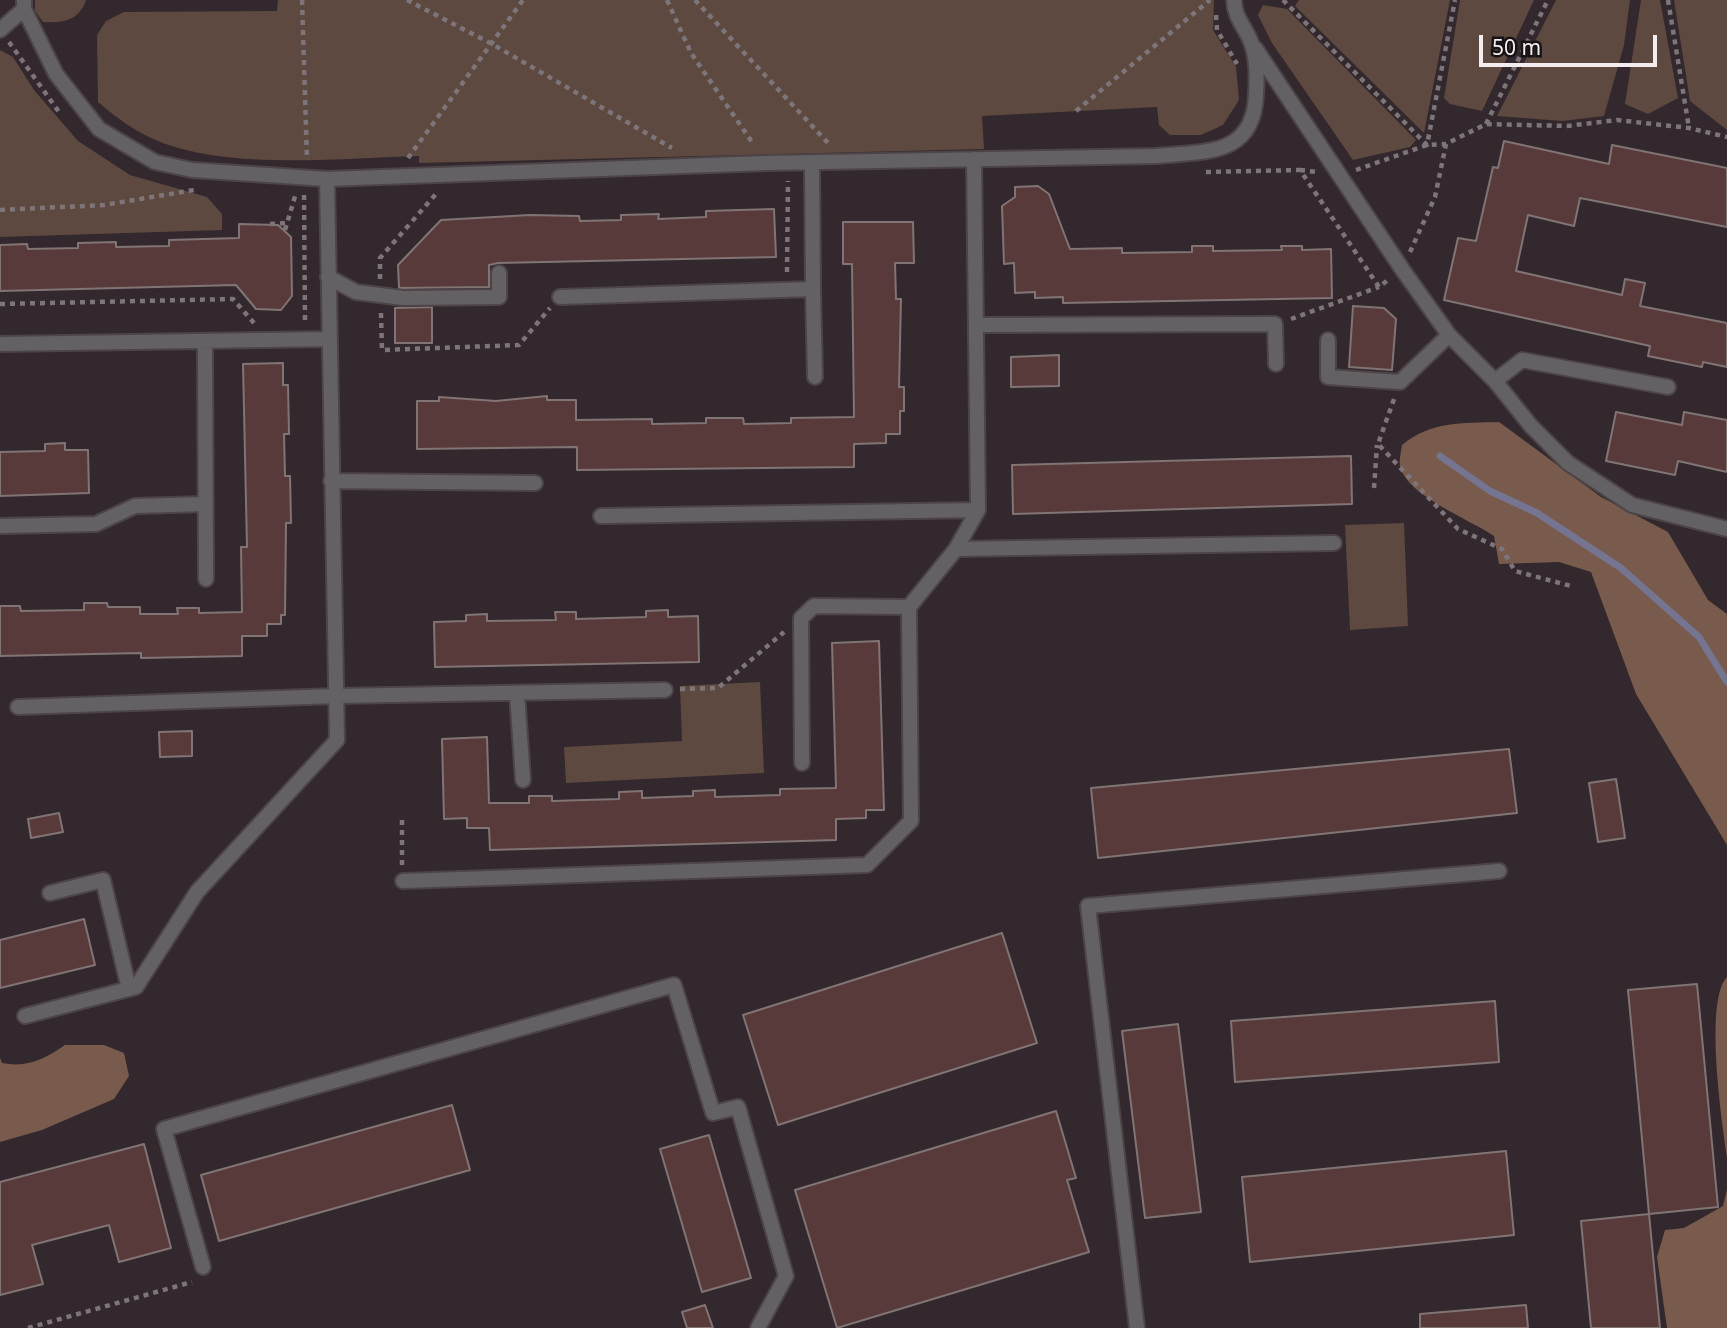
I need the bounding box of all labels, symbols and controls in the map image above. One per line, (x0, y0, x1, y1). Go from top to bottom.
scale bar (1482, 21, 1660, 65)
text: 50 m (1492, 33, 1541, 61)

